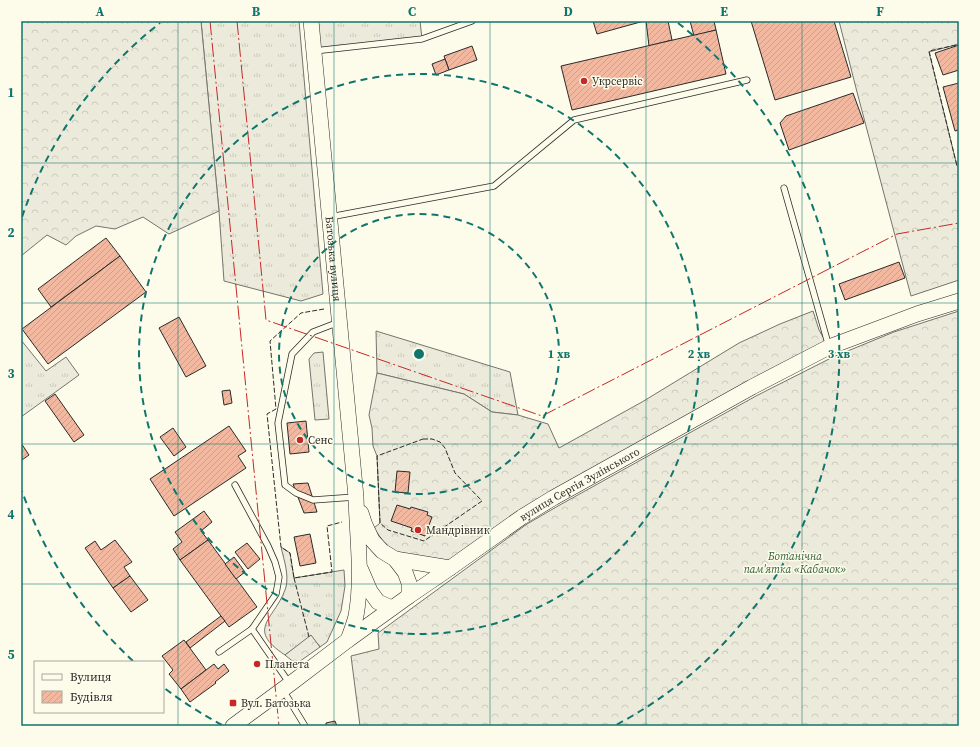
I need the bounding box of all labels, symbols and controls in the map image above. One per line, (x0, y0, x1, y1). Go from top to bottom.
text: A (96, 3, 105, 20)
text: B (252, 3, 261, 20)
text: C (408, 3, 416, 20)
text: D (563, 3, 573, 20)
text: E (720, 3, 728, 20)
text: F (876, 3, 884, 20)
place label: Укрсервіс (592, 74, 643, 89)
marker: Укрсервіс (579, 76, 589, 86)
text: 1 (7, 84, 15, 101)
street label: Батозька вулиця (322, 216, 345, 302)
text: 2 (7, 224, 15, 241)
text: 1 хв (548, 346, 571, 362)
text: 2 хв (688, 346, 711, 362)
text: 3 хв (828, 346, 851, 362)
centre of rings (412, 347, 426, 361)
text: 3 (7, 365, 15, 382)
place label: Сенс (308, 433, 333, 448)
marker: Сенс (295, 435, 305, 445)
street label: вулиця Сергія Зулінського (516, 444, 642, 524)
text: 4 (7, 506, 15, 523)
place label: Мандрівник (426, 523, 490, 538)
marker: Мандрівник (413, 525, 423, 535)
park label: Ботанічна пам'ятка «Кабачок» (744, 549, 846, 577)
text: 5 (7, 646, 15, 663)
place label: Планета (265, 657, 310, 672)
marker: Планета (252, 659, 262, 669)
legend (34, 661, 164, 713)
text: Вулиця (70, 669, 111, 685)
text: Будівля (70, 689, 113, 705)
place label: Вул. Батозька (241, 696, 311, 711)
marker: Вул. Батозька (228, 698, 238, 708)

